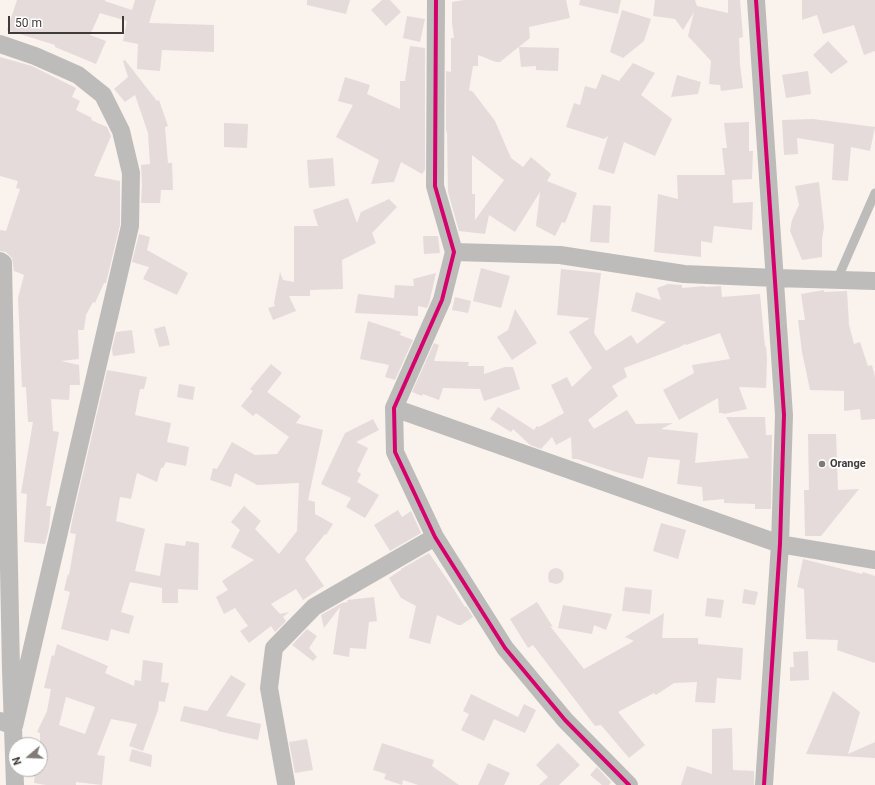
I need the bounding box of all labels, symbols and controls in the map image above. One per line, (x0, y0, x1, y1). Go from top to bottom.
scale bar (10, 8, 126, 34)
text: 50 m (15, 16, 42, 30)
place label: Orange (830, 457, 866, 471)
marker: Orange (817, 459, 827, 469)
north arrow (8, 737, 48, 777)
text: N (10, 755, 25, 767)

